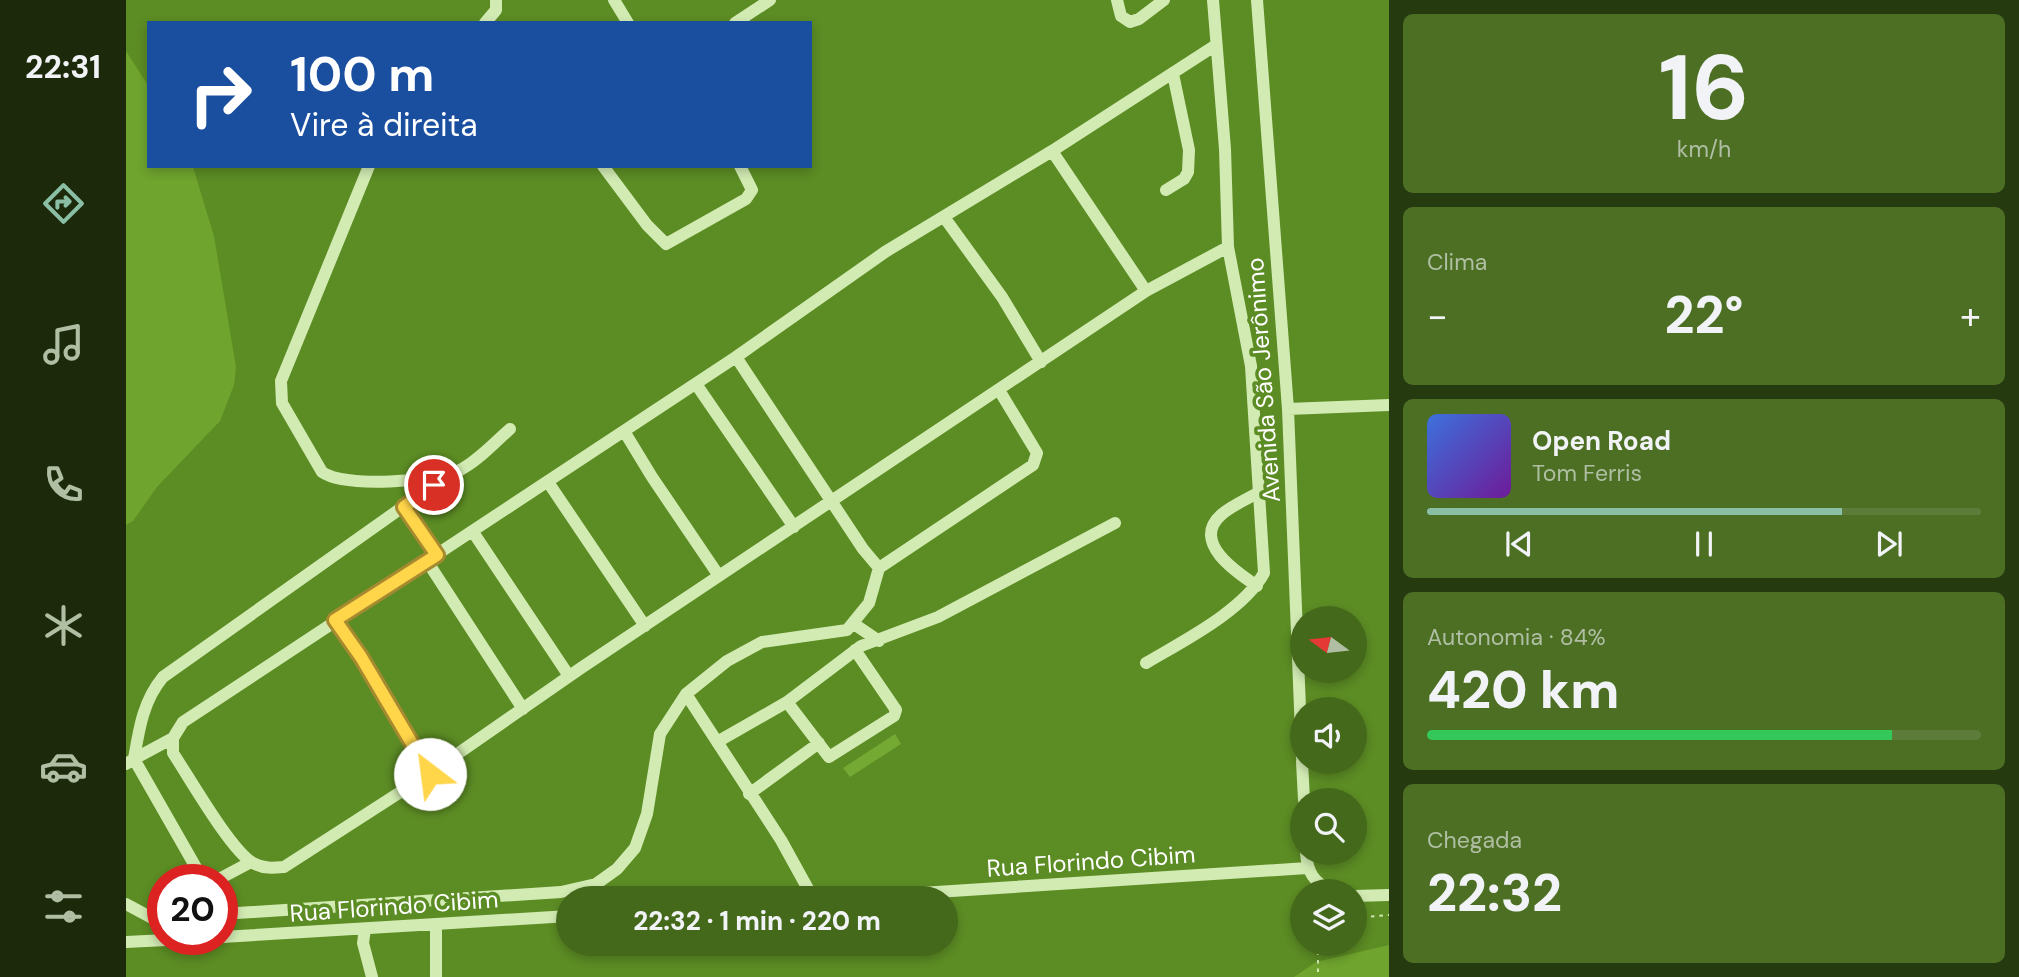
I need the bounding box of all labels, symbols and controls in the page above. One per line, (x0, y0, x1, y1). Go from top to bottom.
text: 16 (1659, 29, 1749, 147)
text: 100 m (290, 42, 434, 106)
text: 22:31 (25, 46, 101, 88)
icon: right (175, 49, 266, 140)
text: Vire à direita (290, 104, 478, 146)
text: km/h (1677, 134, 1731, 164)
icon: directions (39, 179, 88, 228)
text: Clima (1427, 247, 1487, 277)
street label: Avenida São Jerônimo (1239, 256, 1287, 504)
text: 22° (1664, 281, 1744, 349)
text: − (1427, 291, 1448, 341)
text: + (1960, 291, 1981, 341)
icon: music (39, 320, 88, 369)
text: Open Road (1532, 424, 1671, 458)
pin (404, 455, 464, 515)
text: Tom Ferris (1532, 458, 1642, 488)
icon: phone (39, 460, 88, 509)
icon: arrive (415, 466, 453, 504)
icon: previous (1500, 525, 1538, 563)
icon: pause (1685, 525, 1723, 563)
icon: next (1870, 525, 1908, 563)
icon: climate (39, 601, 88, 650)
north arrow (1290, 606, 1367, 682)
map controls (1290, 606, 1367, 956)
text: Autonomia · 84% (1427, 622, 1606, 652)
text: 420 km (1427, 656, 1619, 724)
button: sound (1290, 697, 1367, 774)
position arrow (393, 737, 467, 811)
icon: car (39, 742, 88, 791)
button: search (1290, 788, 1367, 865)
text: Chegada (1427, 825, 1522, 855)
street label: Rua Florindo Cibim (986, 838, 1196, 884)
text: 22:32 (1427, 859, 1562, 927)
speed limit sign: 20 (147, 864, 238, 955)
button: layers (1290, 879, 1367, 956)
icon: filters (39, 882, 88, 931)
street label: Rua Florindo Cibim (289, 883, 499, 929)
text: 22:32 · 1 min · 220 m (633, 904, 881, 938)

